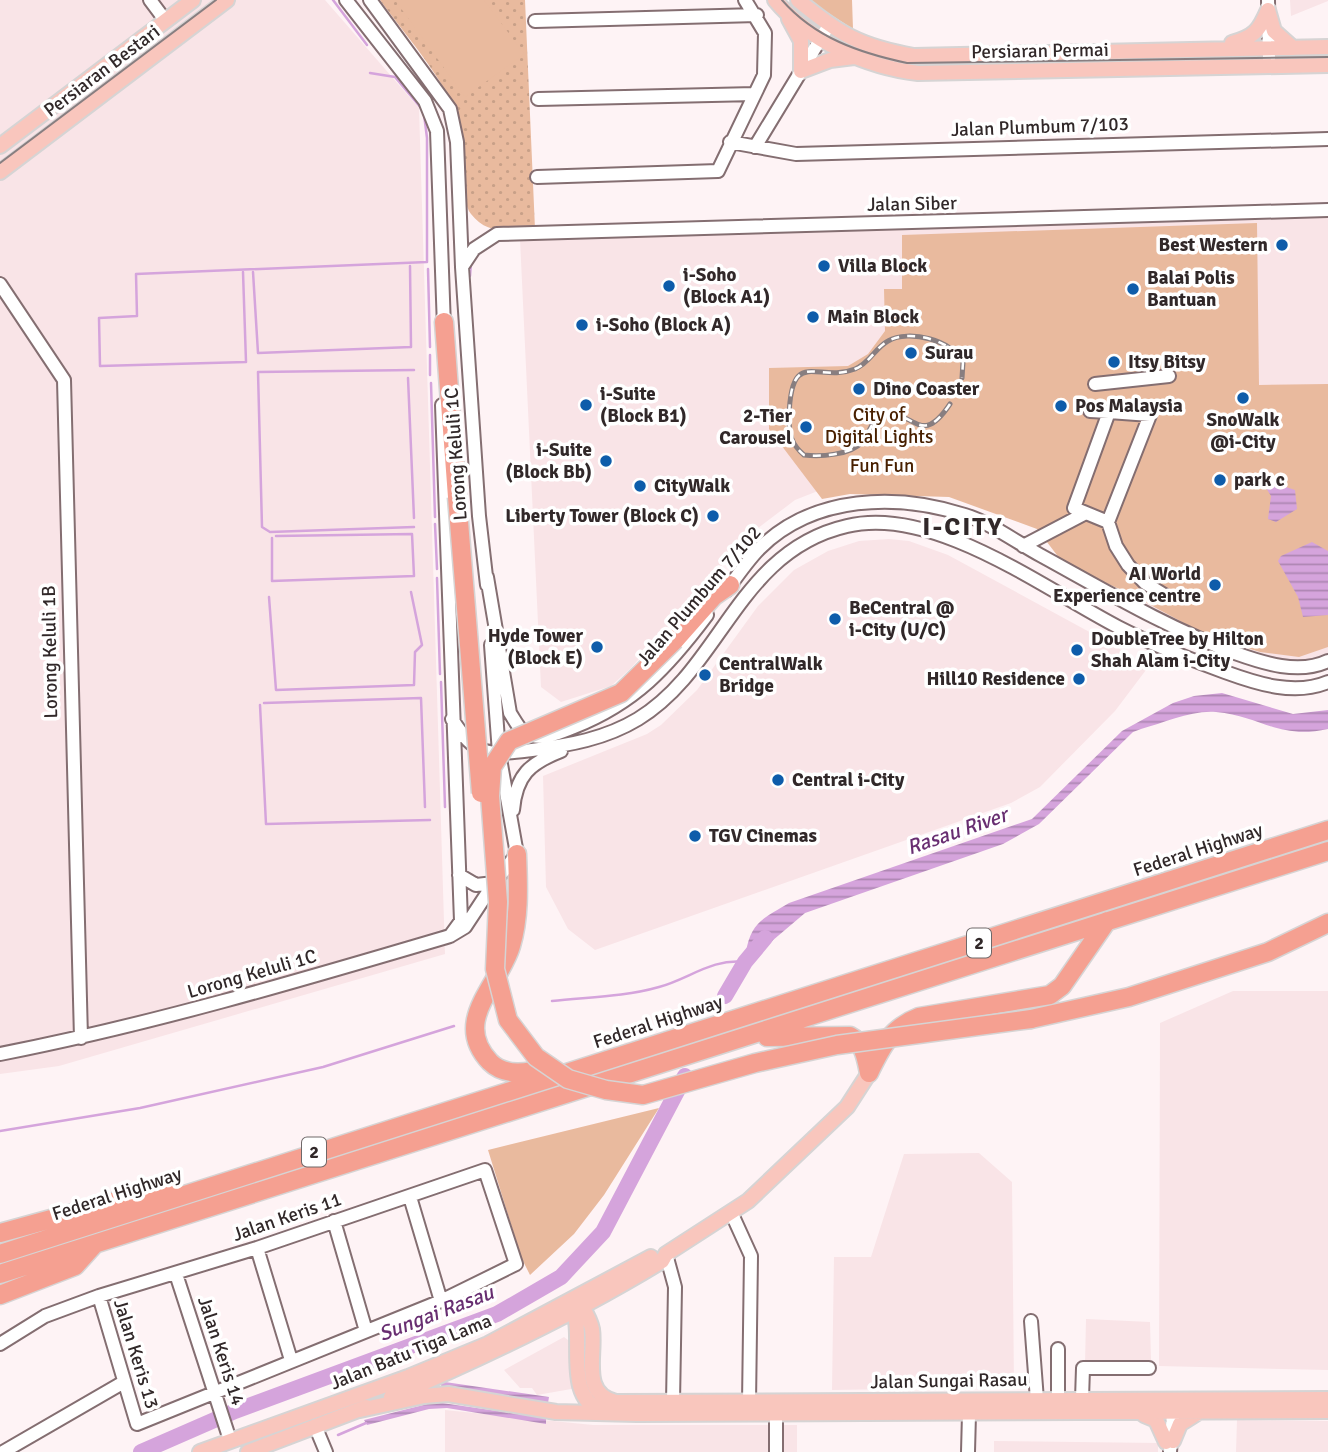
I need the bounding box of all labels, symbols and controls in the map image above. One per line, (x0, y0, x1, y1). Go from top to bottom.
street label: Persiaran Bestari (39, 20, 165, 122)
street label: Persiaran Permai (971, 38, 1109, 64)
street label: Jalan Plumbum 7/103 (951, 112, 1129, 142)
street label: Jalan Siber (867, 191, 957, 217)
place label: Best Western (1159, 233, 1268, 257)
marker: Best Western (1274, 237, 1290, 253)
place label: Villa Block (838, 254, 927, 278)
marker: Villa Block (816, 258, 832, 274)
place label: i-Soho (Block A1) (683, 263, 770, 309)
place label: Balai Polis Bantuan (1147, 266, 1235, 312)
marker: i-Soho (Block A1) (661, 278, 677, 294)
marker: Balai Polis Bantuan (1125, 281, 1141, 297)
place label: Main Block (827, 305, 919, 329)
marker: Main Block (805, 309, 821, 325)
place label: i-Soho (Block A) (596, 313, 731, 337)
marker: i-Soho (Block A) (574, 317, 590, 333)
place label: Surau (925, 341, 974, 365)
marker: Surau (903, 345, 919, 361)
place label: Itsy Bitsy (1128, 350, 1206, 374)
marker: Itsy Bitsy (1106, 354, 1122, 370)
place label: Dino Coaster (873, 377, 980, 401)
marker: Dino Coaster (851, 381, 867, 397)
place label: i-Suite (Block B1) (600, 382, 687, 428)
street label: Lorong Keluli 1C (439, 387, 473, 521)
marker: SnoWalk @i-City (1235, 390, 1251, 406)
place label: Pos Malaysia (1075, 394, 1183, 418)
marker: i-Suite (Block B1) (578, 397, 594, 413)
marker: Pos Malaysia (1053, 398, 1069, 414)
park label: City of Digital Lights (825, 403, 933, 449)
place label: 2-Tier Carousel (719, 404, 792, 450)
place label: SnoWalk @i-City (1206, 408, 1280, 454)
marker: 2-Tier Carousel (798, 419, 814, 435)
place label: i-Suite (Block Bb) (505, 438, 592, 484)
marker: i-Suite (Block Bb) (598, 453, 614, 469)
park label: Fun Fun (850, 454, 914, 478)
place label: park c (1234, 468, 1285, 492)
marker: park c (1212, 472, 1228, 488)
place label: CityWalk (654, 474, 730, 498)
marker: CityWalk (632, 478, 648, 494)
place label: Liberty Tower (Block C) (505, 504, 699, 528)
marker: Liberty Tower (Block C) (705, 508, 721, 524)
district label: I-CITY (922, 511, 1004, 543)
street label: Jalan Plumbum 7/102 (632, 521, 766, 671)
place label: AI World Experience centre (1053, 562, 1201, 608)
marker: AI World Experience centre (1207, 577, 1223, 593)
street label: Lorong Keluli 1B (37, 585, 63, 719)
place label: BeCentral @ i-City (U/C) (849, 596, 955, 642)
marker: BeCentral @ i-City (U/C) (827, 611, 843, 627)
place label: Hyde Tower (Block E) (488, 624, 583, 670)
place label: DoubleTree by Hilton Shah Alam i-City (1091, 627, 1264, 673)
marker: Hyde Tower (Block E) (589, 639, 605, 655)
marker: DoubleTree by Hilton Shah Alam i-City (1069, 642, 1085, 658)
place label: CentralWalk Bridge (719, 652, 823, 698)
marker: CentralWalk Bridge (697, 667, 713, 683)
place label: Hill10 Residence (927, 667, 1065, 691)
marker: Hill10 Residence (1071, 671, 1087, 687)
place label: Central i-City (792, 768, 905, 792)
marker: Central i-City (770, 772, 786, 788)
water label: Rasau River (903, 801, 1014, 860)
street label: Federal Highway (1130, 818, 1266, 882)
place label: TGV Cinemas (709, 824, 817, 848)
marker: TGV Cinemas (687, 828, 703, 844)
road number: 2 (967, 928, 991, 958)
street label: Lorong Keluli 1C (185, 944, 319, 1004)
street label: Federal Highway (590, 990, 726, 1054)
road number: 2 (302, 1138, 326, 1167)
street label: Federal Highway (49, 1162, 185, 1226)
street label: Jalan Keris 11 (229, 1187, 345, 1247)
water label: Sungai Rasau (375, 1279, 499, 1347)
street label: Jalan Keris 14 (192, 1293, 250, 1409)
street label: Jalan Keris 13 (108, 1296, 164, 1412)
street label: Jalan Batu Tiga Lama (327, 1309, 495, 1395)
street label: Jalan Sungai Rasau (870, 1368, 1028, 1394)

